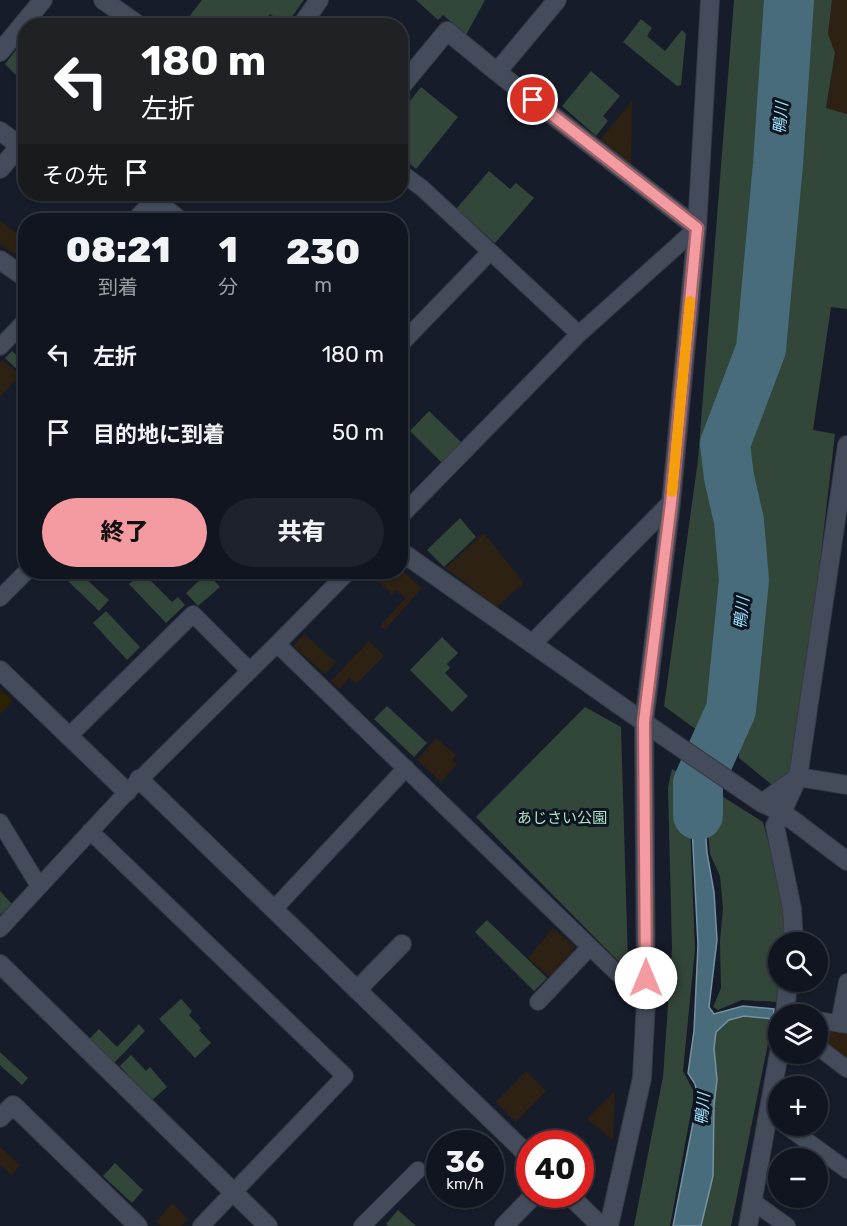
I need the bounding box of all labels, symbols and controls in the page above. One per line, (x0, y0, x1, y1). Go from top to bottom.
text: 180 m (141, 36, 266, 86)
icon: left (42, 42, 120, 120)
pin (507, 74, 558, 125)
icon: arrive (516, 83, 549, 116)
text: 左折 (141, 93, 195, 125)
water label: 鴨川 (770, 99, 792, 135)
icon: arrive (120, 156, 153, 189)
text: その先 (42, 162, 108, 189)
text: 08:21 (66, 228, 170, 271)
text: 1 (219, 228, 238, 271)
text: 230 (286, 230, 360, 273)
text: m (314, 273, 332, 297)
text: 到着 (98, 275, 138, 299)
text: 分 (218, 275, 238, 299)
icon: left (42, 338, 75, 371)
text: 180 m (322, 341, 384, 368)
text: 左折 (93, 343, 137, 370)
icon: arrive (42, 416, 75, 449)
text: 50 m (332, 419, 384, 446)
text: 目的地に到着 (93, 421, 225, 448)
button: 終了 (42, 498, 207, 567)
button: 共有 (219, 498, 384, 567)
water label: 鴨川 (730, 594, 753, 630)
park label: あじさい公園 (517, 809, 607, 827)
map controls (768, 932, 828, 1208)
button: search (768, 932, 828, 992)
position arrow (614, 946, 678, 1010)
button: layers (768, 1004, 828, 1064)
button: + (768, 1076, 828, 1136)
water label: 鴨川 (692, 1090, 714, 1126)
speed limit sign: 40 (516, 1130, 594, 1208)
text: 36 (445, 1144, 485, 1180)
button: − (768, 1148, 828, 1208)
text: km/h (446, 1175, 484, 1193)

